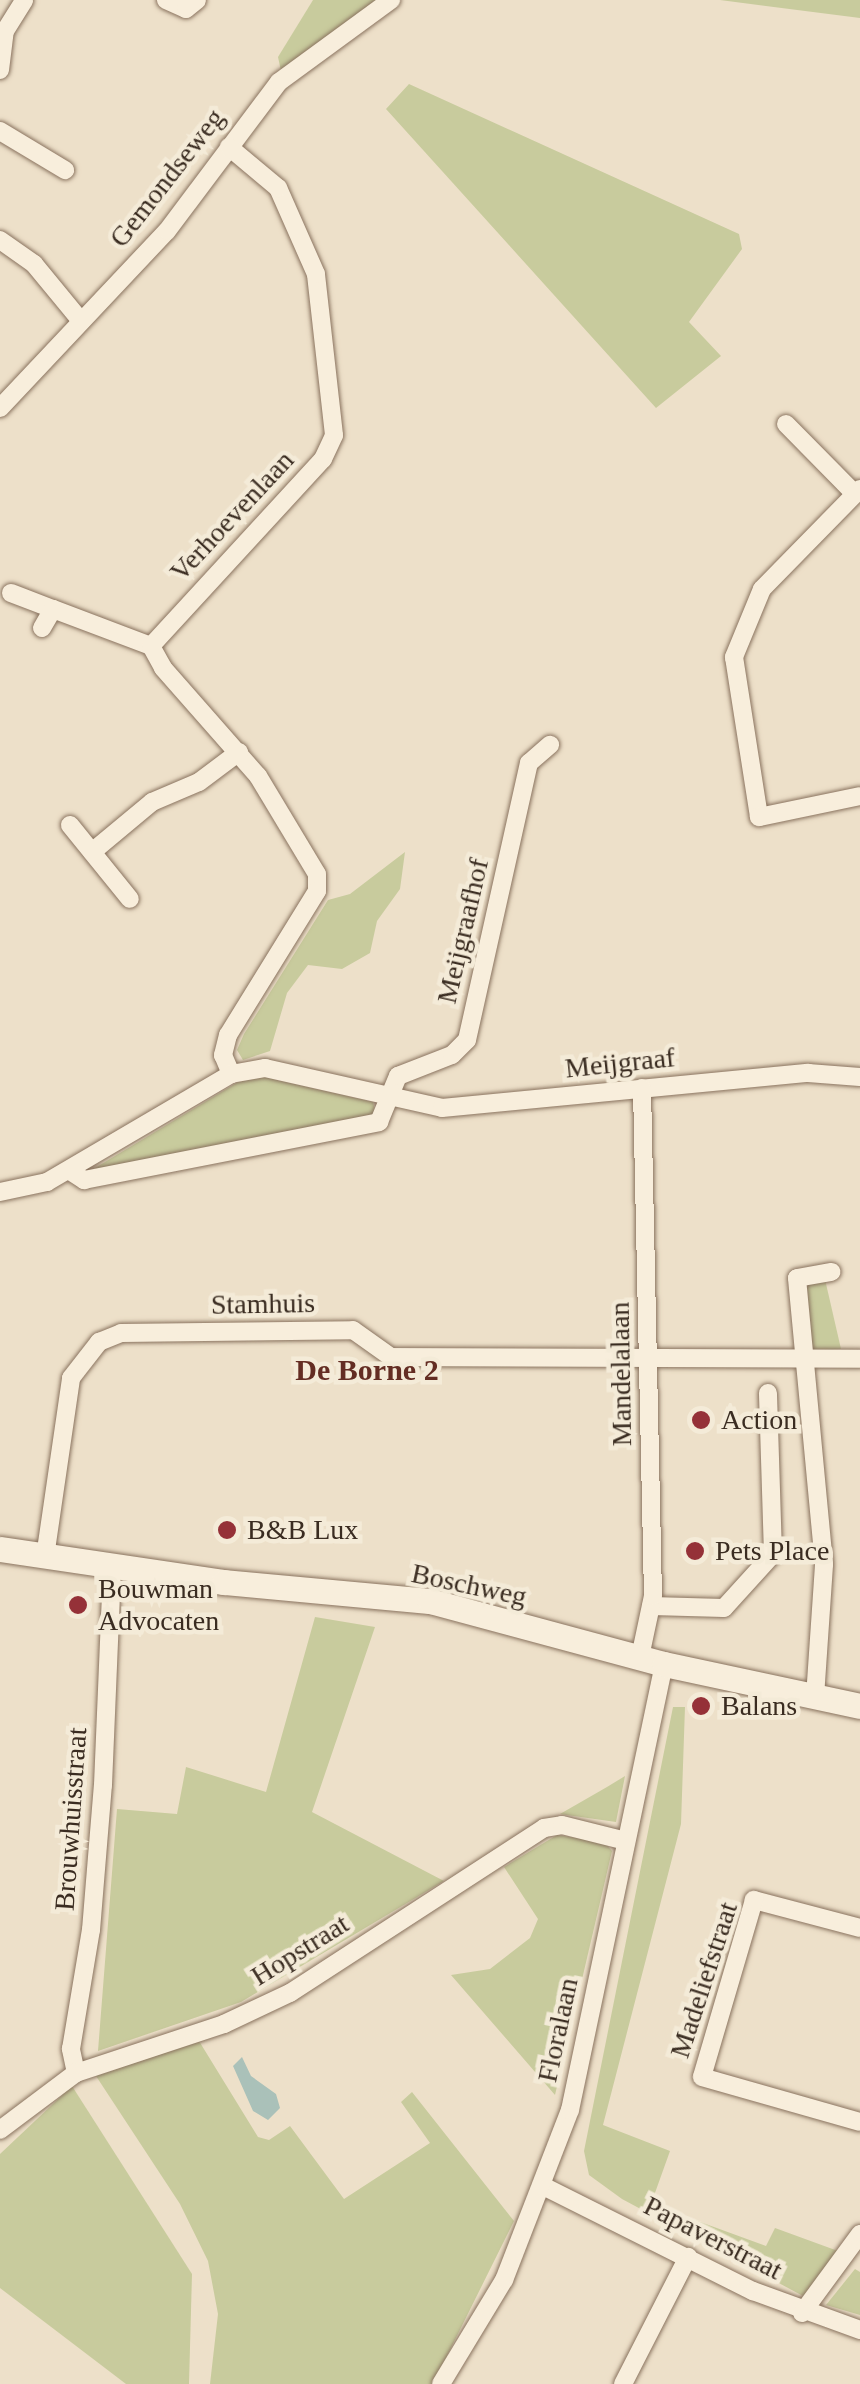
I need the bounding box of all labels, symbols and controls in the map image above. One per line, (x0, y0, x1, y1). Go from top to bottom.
street label: Gemondseweg (103, 102, 231, 254)
street label: Verhoevenlaan (163, 444, 301, 588)
street label: Meijgraafhof (430, 855, 496, 1007)
street label: Meijgraaf (563, 1041, 677, 1085)
street label: Stamhuis (211, 1286, 315, 1322)
street label: Mandelalaan (603, 1301, 639, 1447)
district label: De Borne 2 (295, 1352, 439, 1388)
place label: Action (721, 1403, 797, 1437)
marker: Action (690, 1409, 712, 1431)
place label: B&B Lux (247, 1513, 358, 1547)
marker: B&B Lux (216, 1519, 238, 1541)
place label: Pets Place (715, 1534, 829, 1568)
marker: Pets Place (684, 1540, 706, 1562)
street label: Boschweg (408, 1556, 530, 1614)
place label: Bouwman Advocaten (98, 1572, 219, 1638)
marker: Bouwman Advocaten (67, 1594, 89, 1616)
place label: Balans (721, 1689, 797, 1723)
marker: Balans (690, 1695, 712, 1717)
street label: Brouwhuisstraat (48, 1726, 94, 1912)
street label: Madeliefstraat (663, 1898, 745, 2062)
street label: Hopstraat (245, 1907, 355, 1993)
street label: Floralaan (531, 1975, 585, 2085)
street label: Papaverstraat (638, 2189, 788, 2287)

